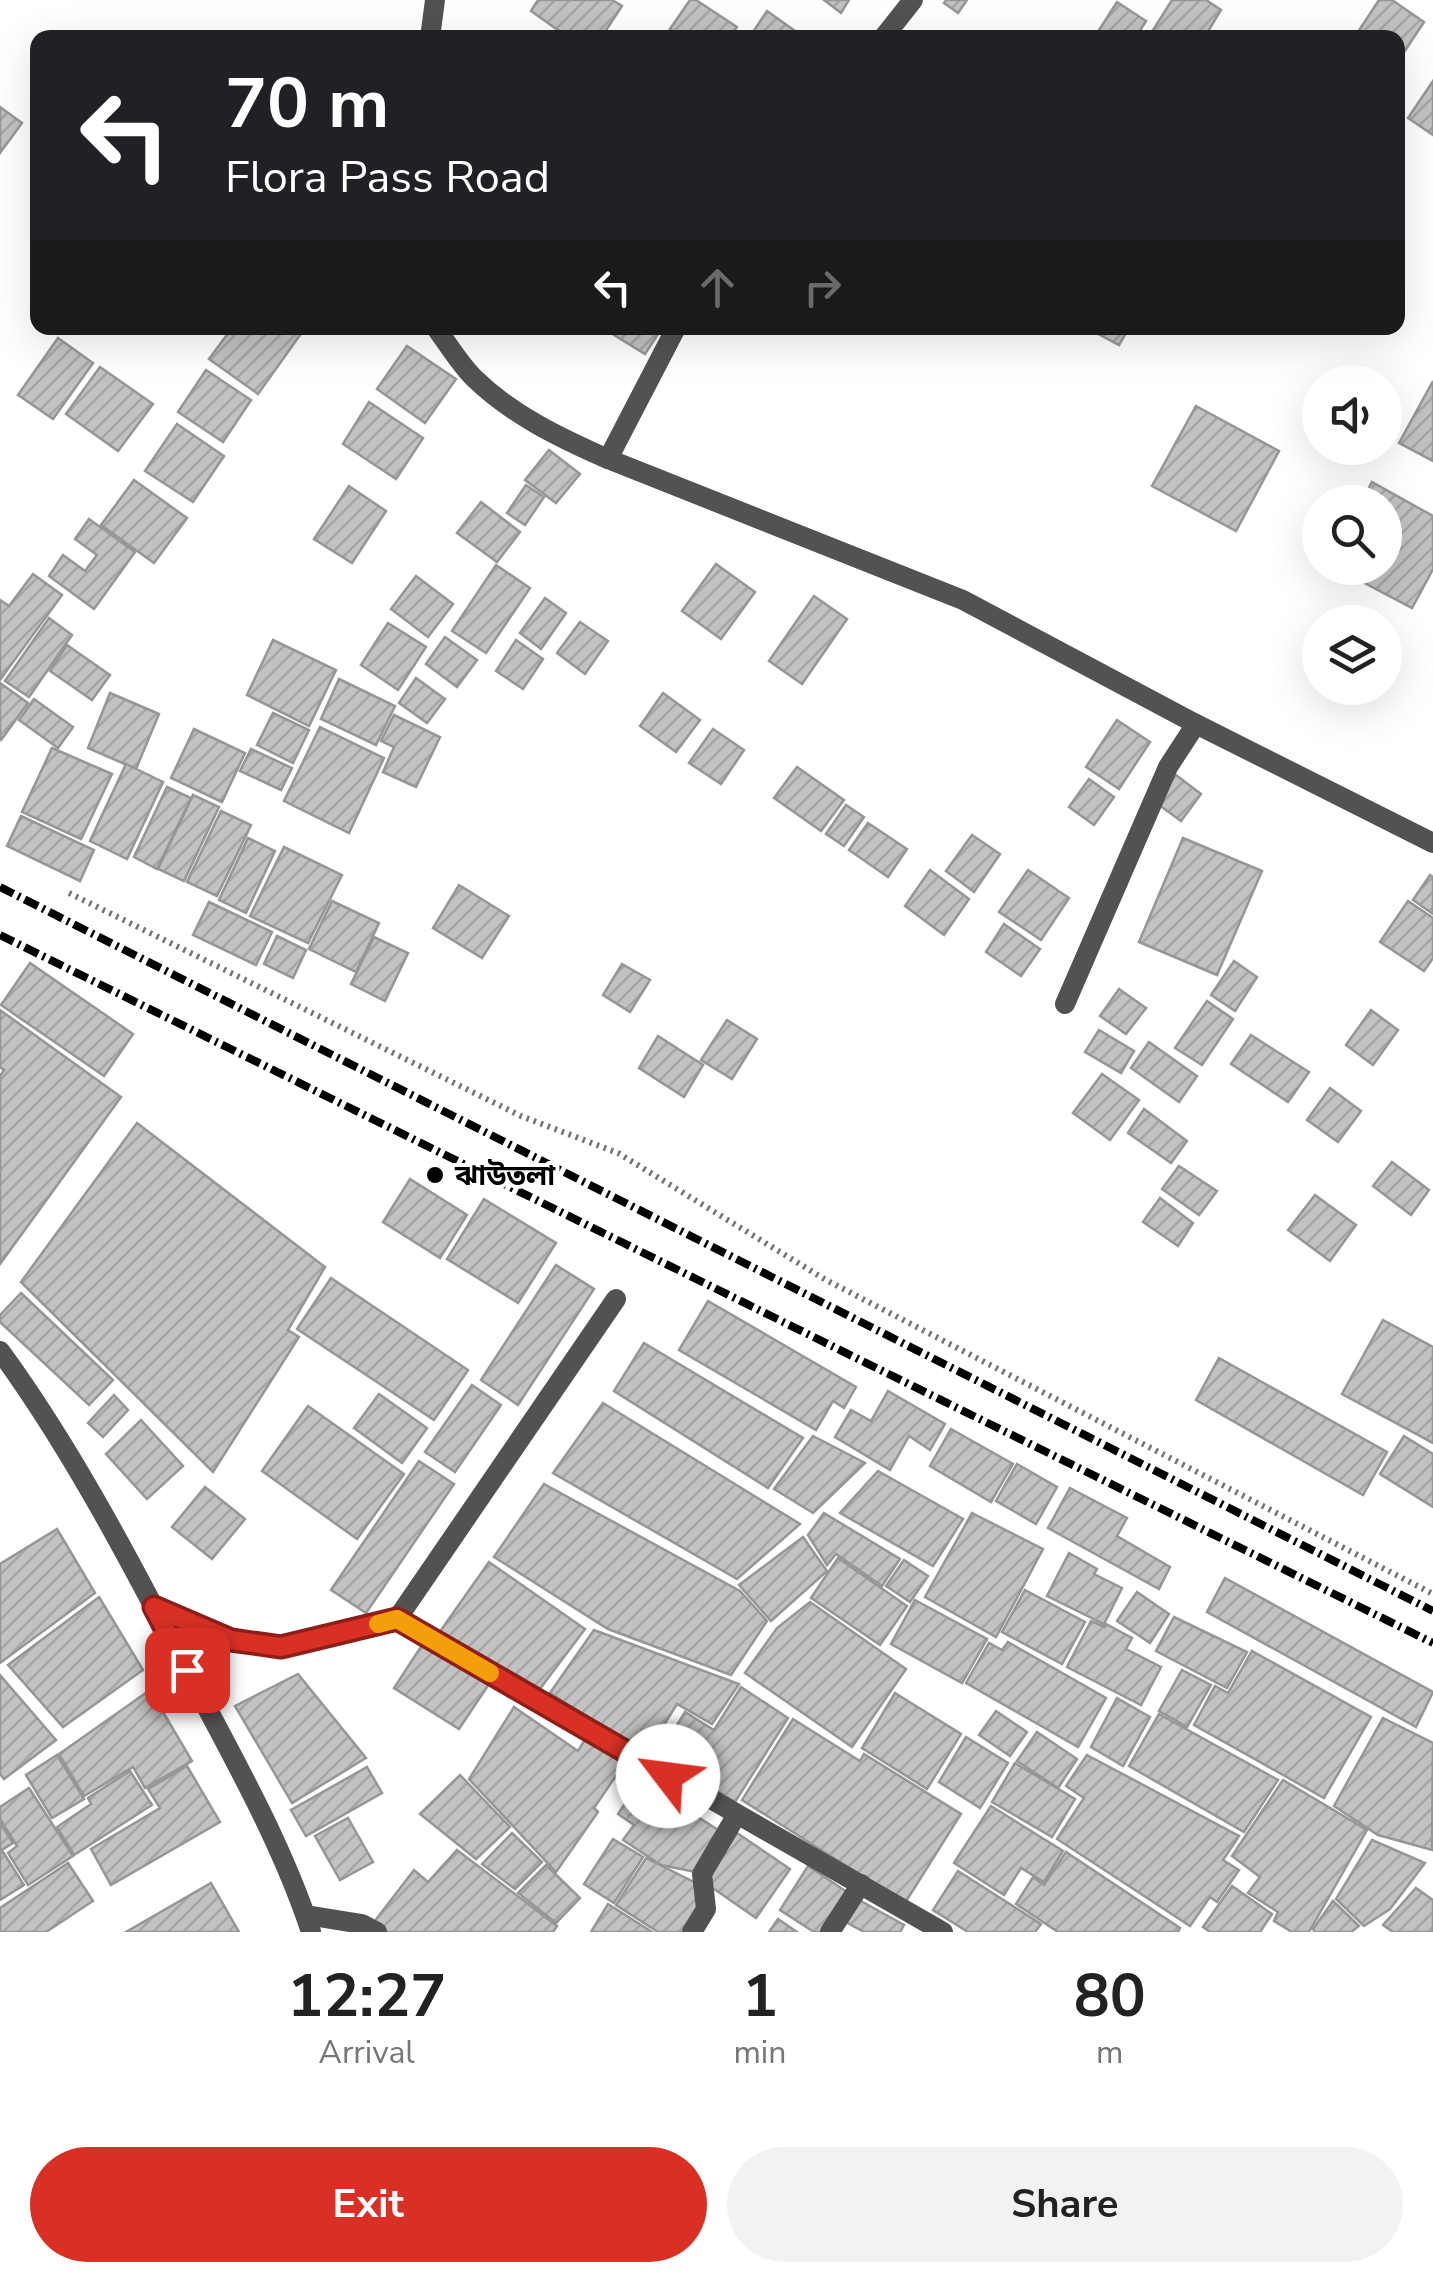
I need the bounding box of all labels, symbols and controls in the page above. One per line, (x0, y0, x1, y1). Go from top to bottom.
text: 70 m (225, 56, 389, 152)
icon: left (60, 70, 190, 200)
text: Flora Pass Road (225, 147, 550, 208)
icon: left (585, 260, 640, 315)
icon: ahead (690, 260, 745, 315)
icon: right (795, 260, 850, 315)
map controls (1302, 365, 1402, 705)
button: sound (1302, 365, 1402, 465)
button: search (1302, 485, 1402, 585)
button: layers (1302, 605, 1402, 705)
place label: ঝাউতলা (454, 1157, 556, 1195)
marker: ঝাউতলা (424, 1164, 446, 1186)
pin (145, 1628, 230, 1713)
icon: arrive (160, 1643, 215, 1698)
position arrow (616, 1724, 720, 1828)
text: 12:27 (287, 1955, 446, 2037)
text: 1 (742, 1955, 778, 2037)
text: 80 (1074, 1955, 1146, 2037)
text: Arrival (319, 2031, 415, 2074)
text: min (733, 2031, 786, 2074)
text: m (1096, 2031, 1123, 2074)
button: Exit (30, 2147, 707, 2262)
button: Share (727, 2147, 1403, 2262)

